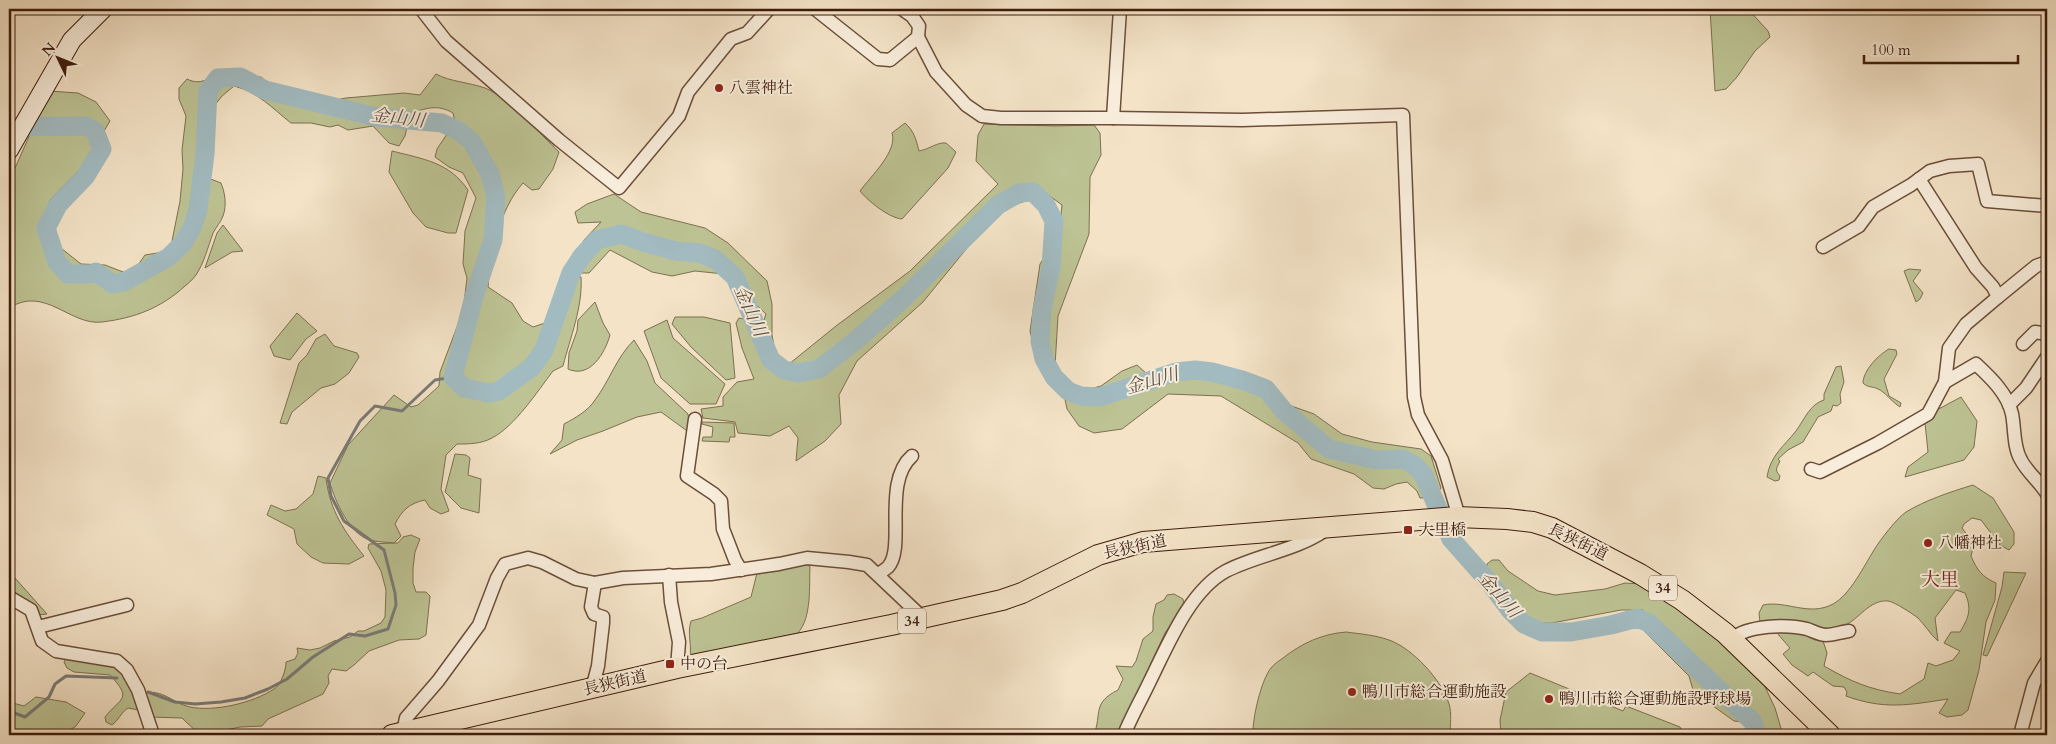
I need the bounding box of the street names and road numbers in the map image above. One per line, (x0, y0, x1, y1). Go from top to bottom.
street label: 長狭街道 (1544, 518, 1612, 566)
street label: 長狭街道 (1101, 530, 1169, 564)
road number: 34 (1649, 576, 1677, 600)
road number: 34 (898, 608, 926, 634)
street label: 長狭街道 (581, 665, 649, 701)

